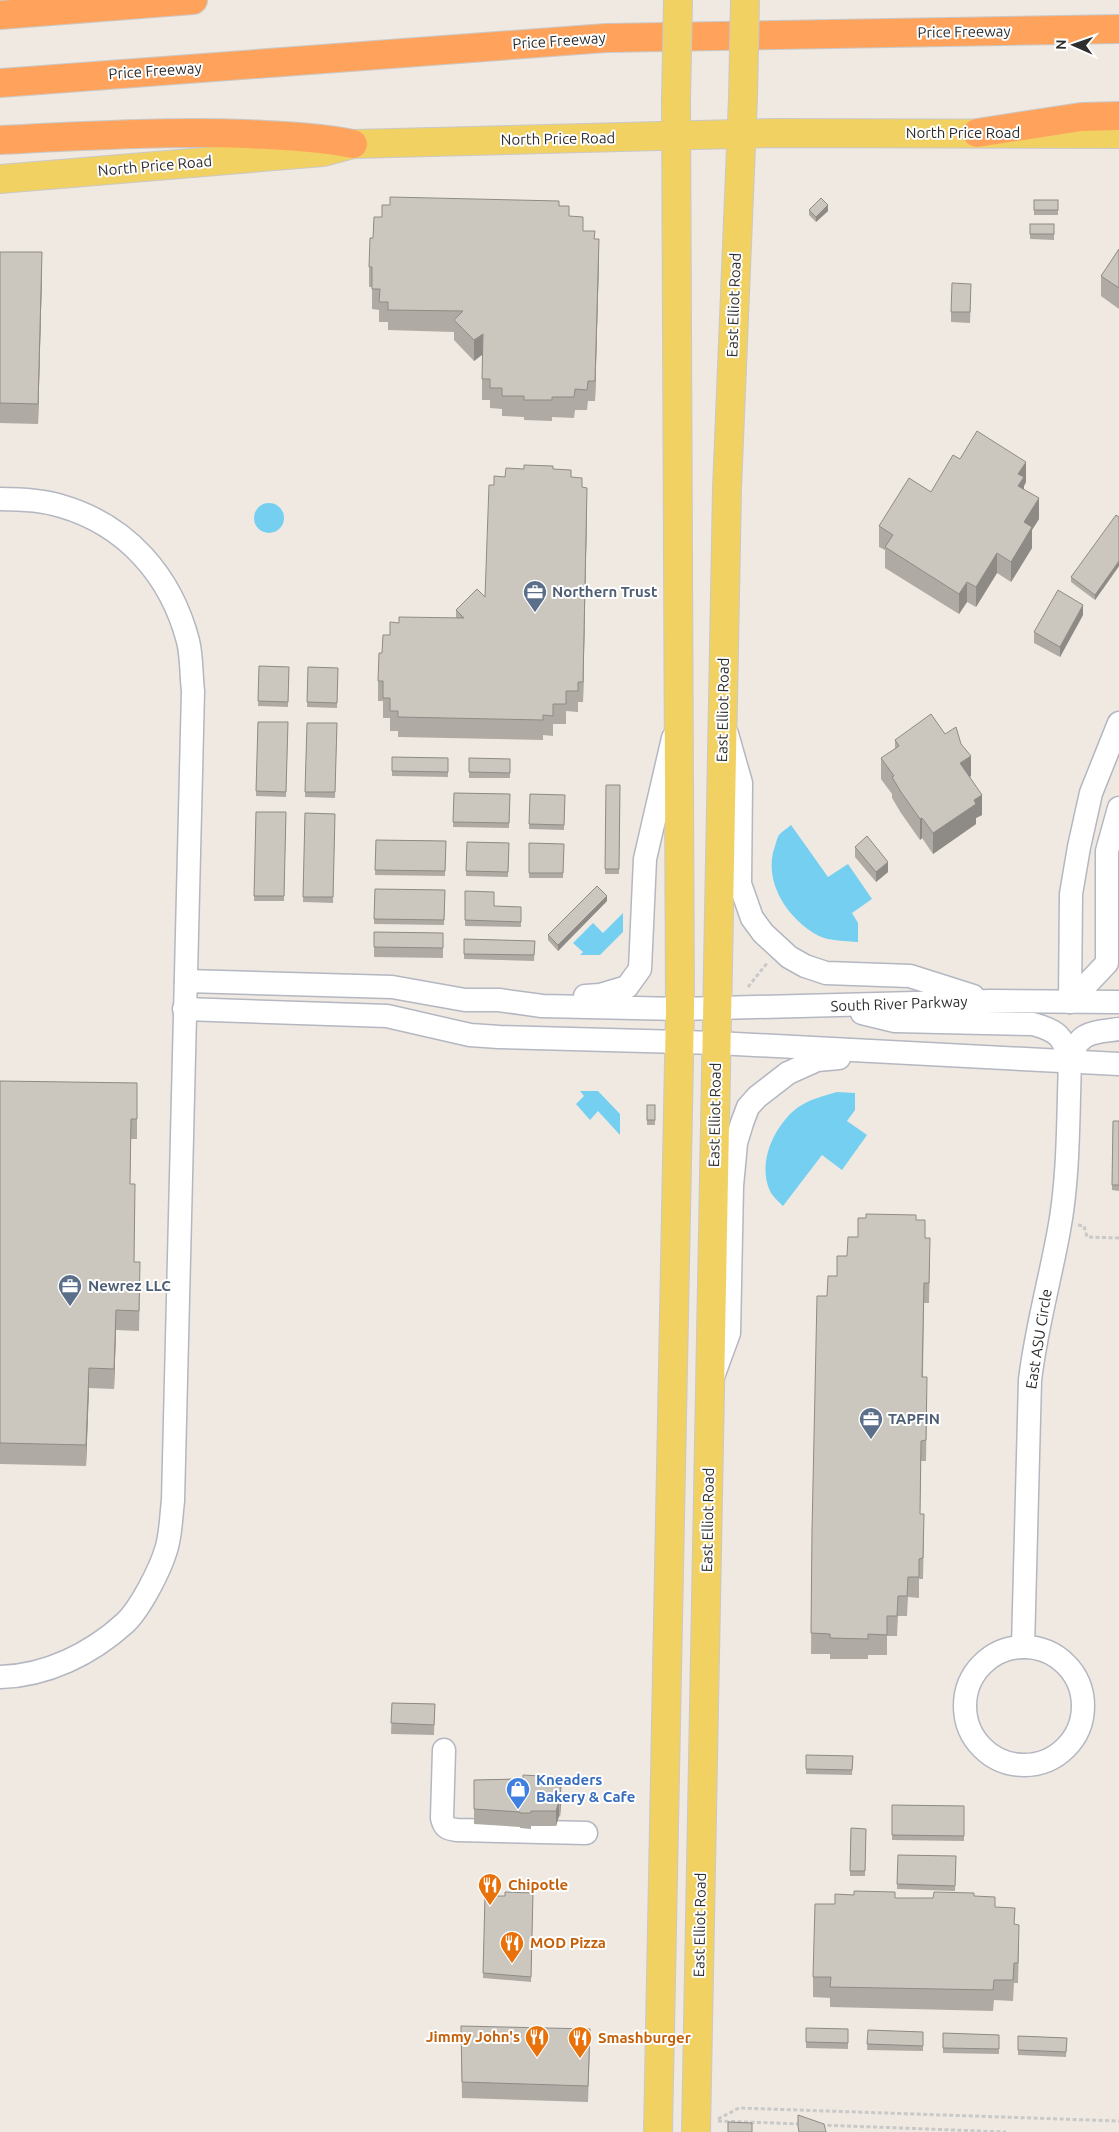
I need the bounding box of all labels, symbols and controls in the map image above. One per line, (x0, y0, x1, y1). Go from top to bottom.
north arrow (1049, 20, 1099, 70)
street label: Price Freeway (917, 22, 1011, 41)
street label: Price Freeway (512, 29, 606, 52)
text: N (1053, 39, 1069, 50)
street label: Price Freeway (108, 59, 202, 82)
street label: North Price Road (906, 124, 1020, 141)
street label: North Price Road (501, 129, 615, 148)
street label: North Price Road (97, 152, 213, 179)
street label: East Elliot Road (723, 252, 744, 358)
office icon: Northern Trust (522, 579, 548, 613)
place label: Northern Trust (552, 583, 658, 600)
street label: East Elliot Road (713, 658, 732, 762)
street label: South River Parkway (830, 993, 968, 1014)
street label: East Elliot Road (705, 1063, 724, 1167)
office icon: Newrez LLC (57, 1273, 83, 1307)
place label: Newrez LLC (88, 1277, 171, 1294)
street label: East ASU Circle (1022, 1288, 1055, 1390)
office icon: TAPFIN (858, 1406, 884, 1440)
place label: TAPFIN (888, 1410, 940, 1427)
street label: East Elliot Road (698, 1468, 717, 1572)
place label: Kneaders Bakery & Cafe (536, 1771, 635, 1805)
shop icon: Kneaders Bakery & Cafe (505, 1776, 531, 1810)
restaurant icon: Chipotle (477, 1872, 503, 1906)
street label: East Elliot Road (690, 1873, 709, 1977)
place label: Chipotle (508, 1876, 568, 1893)
restaurant icon: MOD Pizza (499, 1930, 525, 1964)
place label: MOD Pizza (530, 1934, 606, 1951)
restaurant icon: Jimmy John's (524, 2024, 550, 2058)
restaurant icon: Smashburger (567, 2025, 593, 2059)
place label: Jimmy John's (426, 2028, 520, 2045)
place label: Smashburger (598, 2029, 692, 2046)

